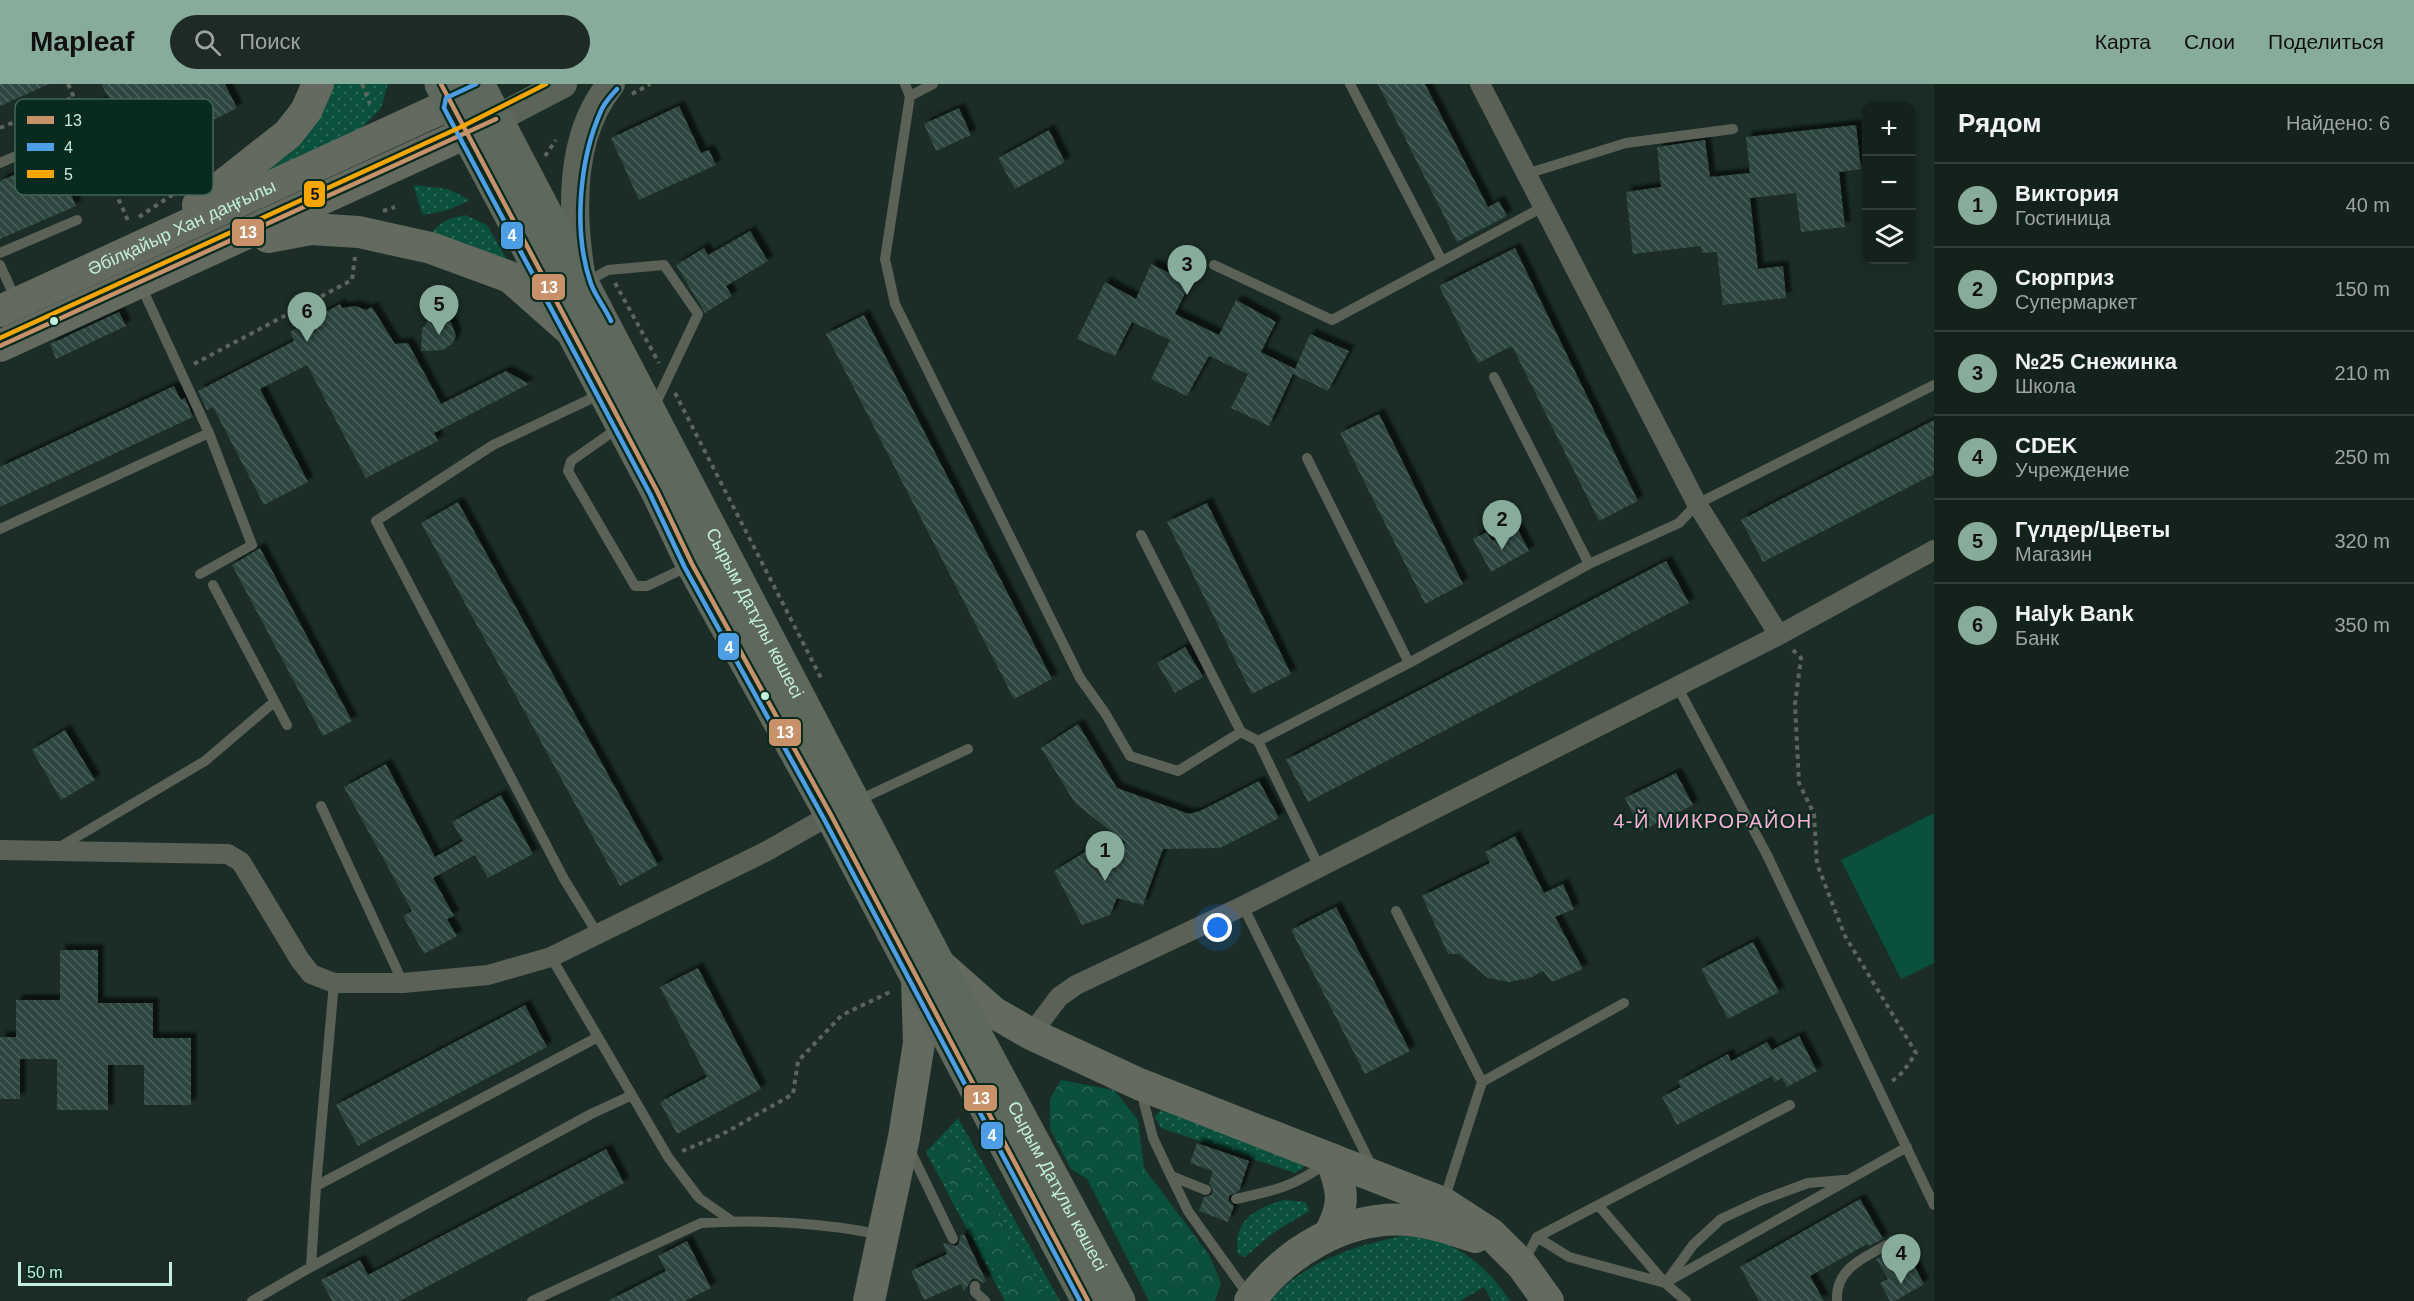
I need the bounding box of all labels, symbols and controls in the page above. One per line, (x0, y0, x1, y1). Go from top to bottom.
search box (170, 15, 590, 69)
text: Mapleaf (30, 26, 134, 57)
icon: search (191, 26, 224, 59)
text: Поиск (239, 29, 300, 54)
text: Карта (2095, 30, 2151, 53)
text: Слои (2184, 30, 2235, 53)
text: Поделиться (2268, 30, 2384, 53)
legend (15, 99, 213, 195)
map controls (1862, 102, 1916, 264)
button: + (1862, 102, 1916, 156)
text: Рядом (1958, 108, 2041, 138)
text: 13 (64, 112, 82, 129)
text: Найдено: 6 (2286, 112, 2390, 134)
text: 4 (64, 139, 73, 156)
button: − (1862, 156, 1916, 210)
text: 5 (64, 166, 73, 183)
street label: Әбілқайыр Хан даңғылы (85, 176, 279, 279)
line badge: 5 (303, 180, 326, 208)
text: Виктория (2015, 181, 2119, 206)
text: 5 (311, 186, 320, 203)
text: 1 (1972, 194, 1983, 216)
text: 40 m (2346, 194, 2390, 216)
text: Гостиница (2015, 207, 2111, 229)
button: layers (1862, 210, 1916, 264)
line badge: 13 (231, 218, 265, 247)
line badge: 4 (500, 221, 524, 250)
text: 13 (239, 224, 257, 241)
text: 4 (508, 227, 517, 244)
pin: 3 (1168, 246, 1206, 295)
text: Сюрприз (2015, 265, 2114, 290)
line badge: 13 (531, 273, 566, 301)
text: 2 (1972, 278, 1983, 300)
text: 150 m (2334, 278, 2390, 300)
text: 13 (540, 279, 558, 296)
pin: 5 (420, 286, 458, 335)
text: Супермаркет (2015, 291, 2137, 313)
pin: 6 (288, 292, 326, 342)
unlabelled marker (48, 315, 60, 327)
text: №25 Снежинка (2015, 349, 2177, 374)
text: 3 (1972, 362, 1983, 384)
text: 210 m (2334, 362, 2390, 384)
text: Школа (2015, 375, 2076, 397)
text: CDEK (2015, 433, 2077, 458)
text: 4 (1972, 446, 1983, 468)
text: 250 m (2334, 446, 2390, 468)
text: Учреждение (2015, 459, 2130, 481)
pin: 2 (1482, 500, 1522, 550)
text: Гүлдер/Цветы (2015, 517, 2170, 542)
street label: Сырым Датұлы көшесі (702, 525, 807, 701)
text: 5 (1972, 530, 1983, 552)
text: 320 m (2334, 530, 2390, 552)
text: Магазин (2015, 543, 2092, 565)
text: Halyk Bank (2015, 601, 2134, 626)
text: 6 (1972, 614, 1983, 636)
text: 350 m (2334, 614, 2390, 636)
text: Банк (2015, 627, 2059, 649)
line badge: 4 (717, 632, 740, 661)
text: 4 (725, 639, 734, 656)
unlabelled marker (759, 690, 771, 702)
line badge: 13 (768, 718, 802, 747)
text: 13 (776, 724, 794, 741)
district label: 4-Й МИКРОРАЙОН (1613, 809, 1813, 832)
pin: 1 (1086, 832, 1124, 881)
your location (1203, 913, 1232, 942)
line badge: 13 (963, 1084, 998, 1112)
text: 13 (972, 1090, 990, 1107)
street label: Сырым Датұлы көшесі (1004, 1098, 1111, 1274)
line badge: 4 (980, 1121, 1004, 1150)
text: 4 (988, 1127, 997, 1144)
pin: 4 (1882, 1234, 1920, 1284)
scale bar (18, 1259, 172, 1286)
text: 50 m (27, 1264, 63, 1281)

